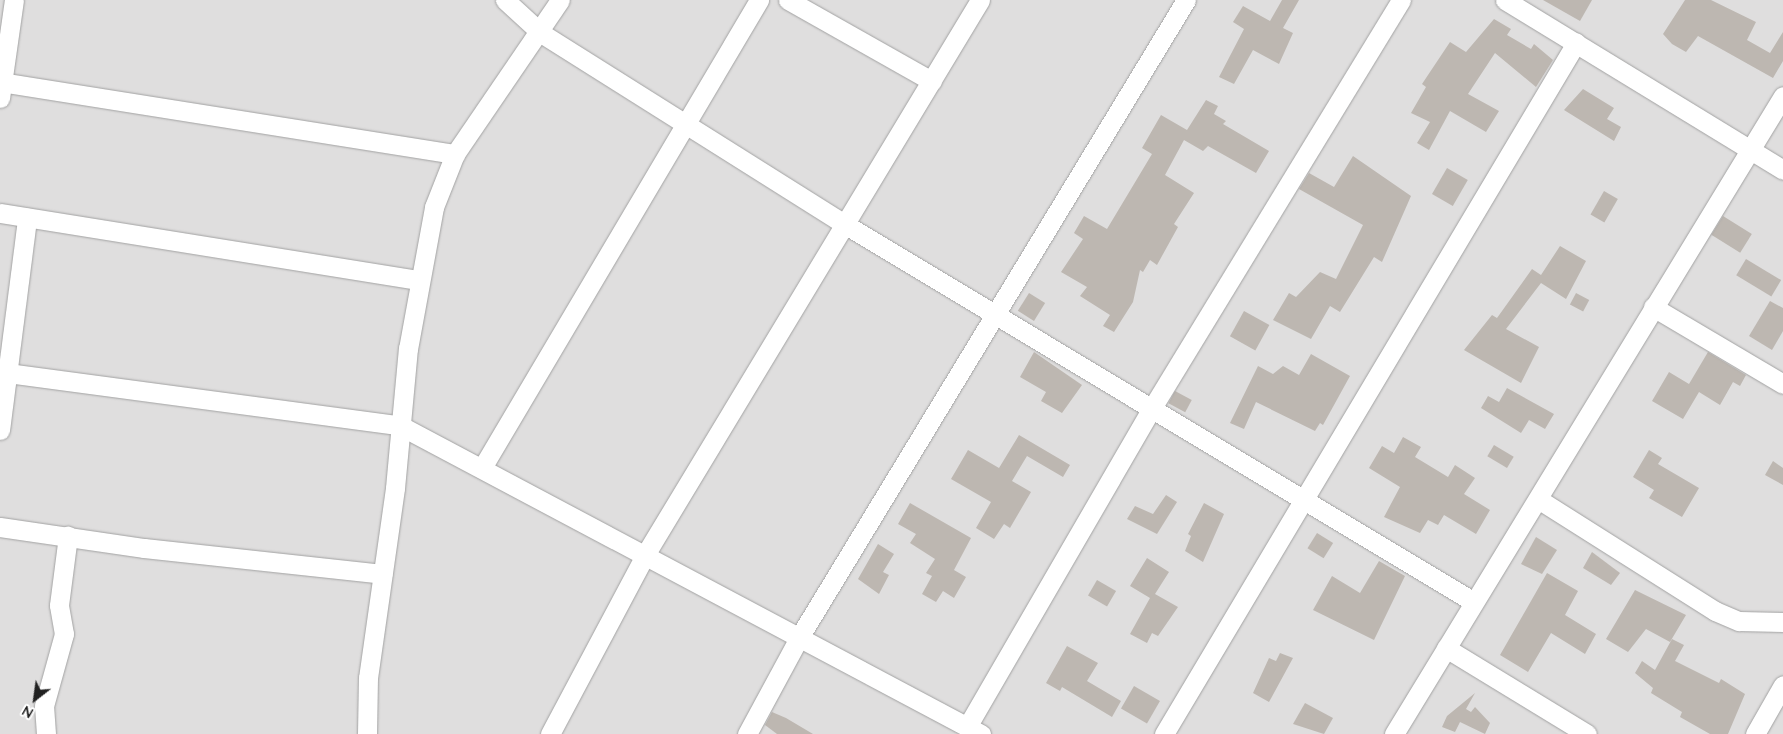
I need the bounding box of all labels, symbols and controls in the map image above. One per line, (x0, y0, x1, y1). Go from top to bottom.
north arrow (10, 674, 60, 724)
text: N (19, 702, 36, 722)

